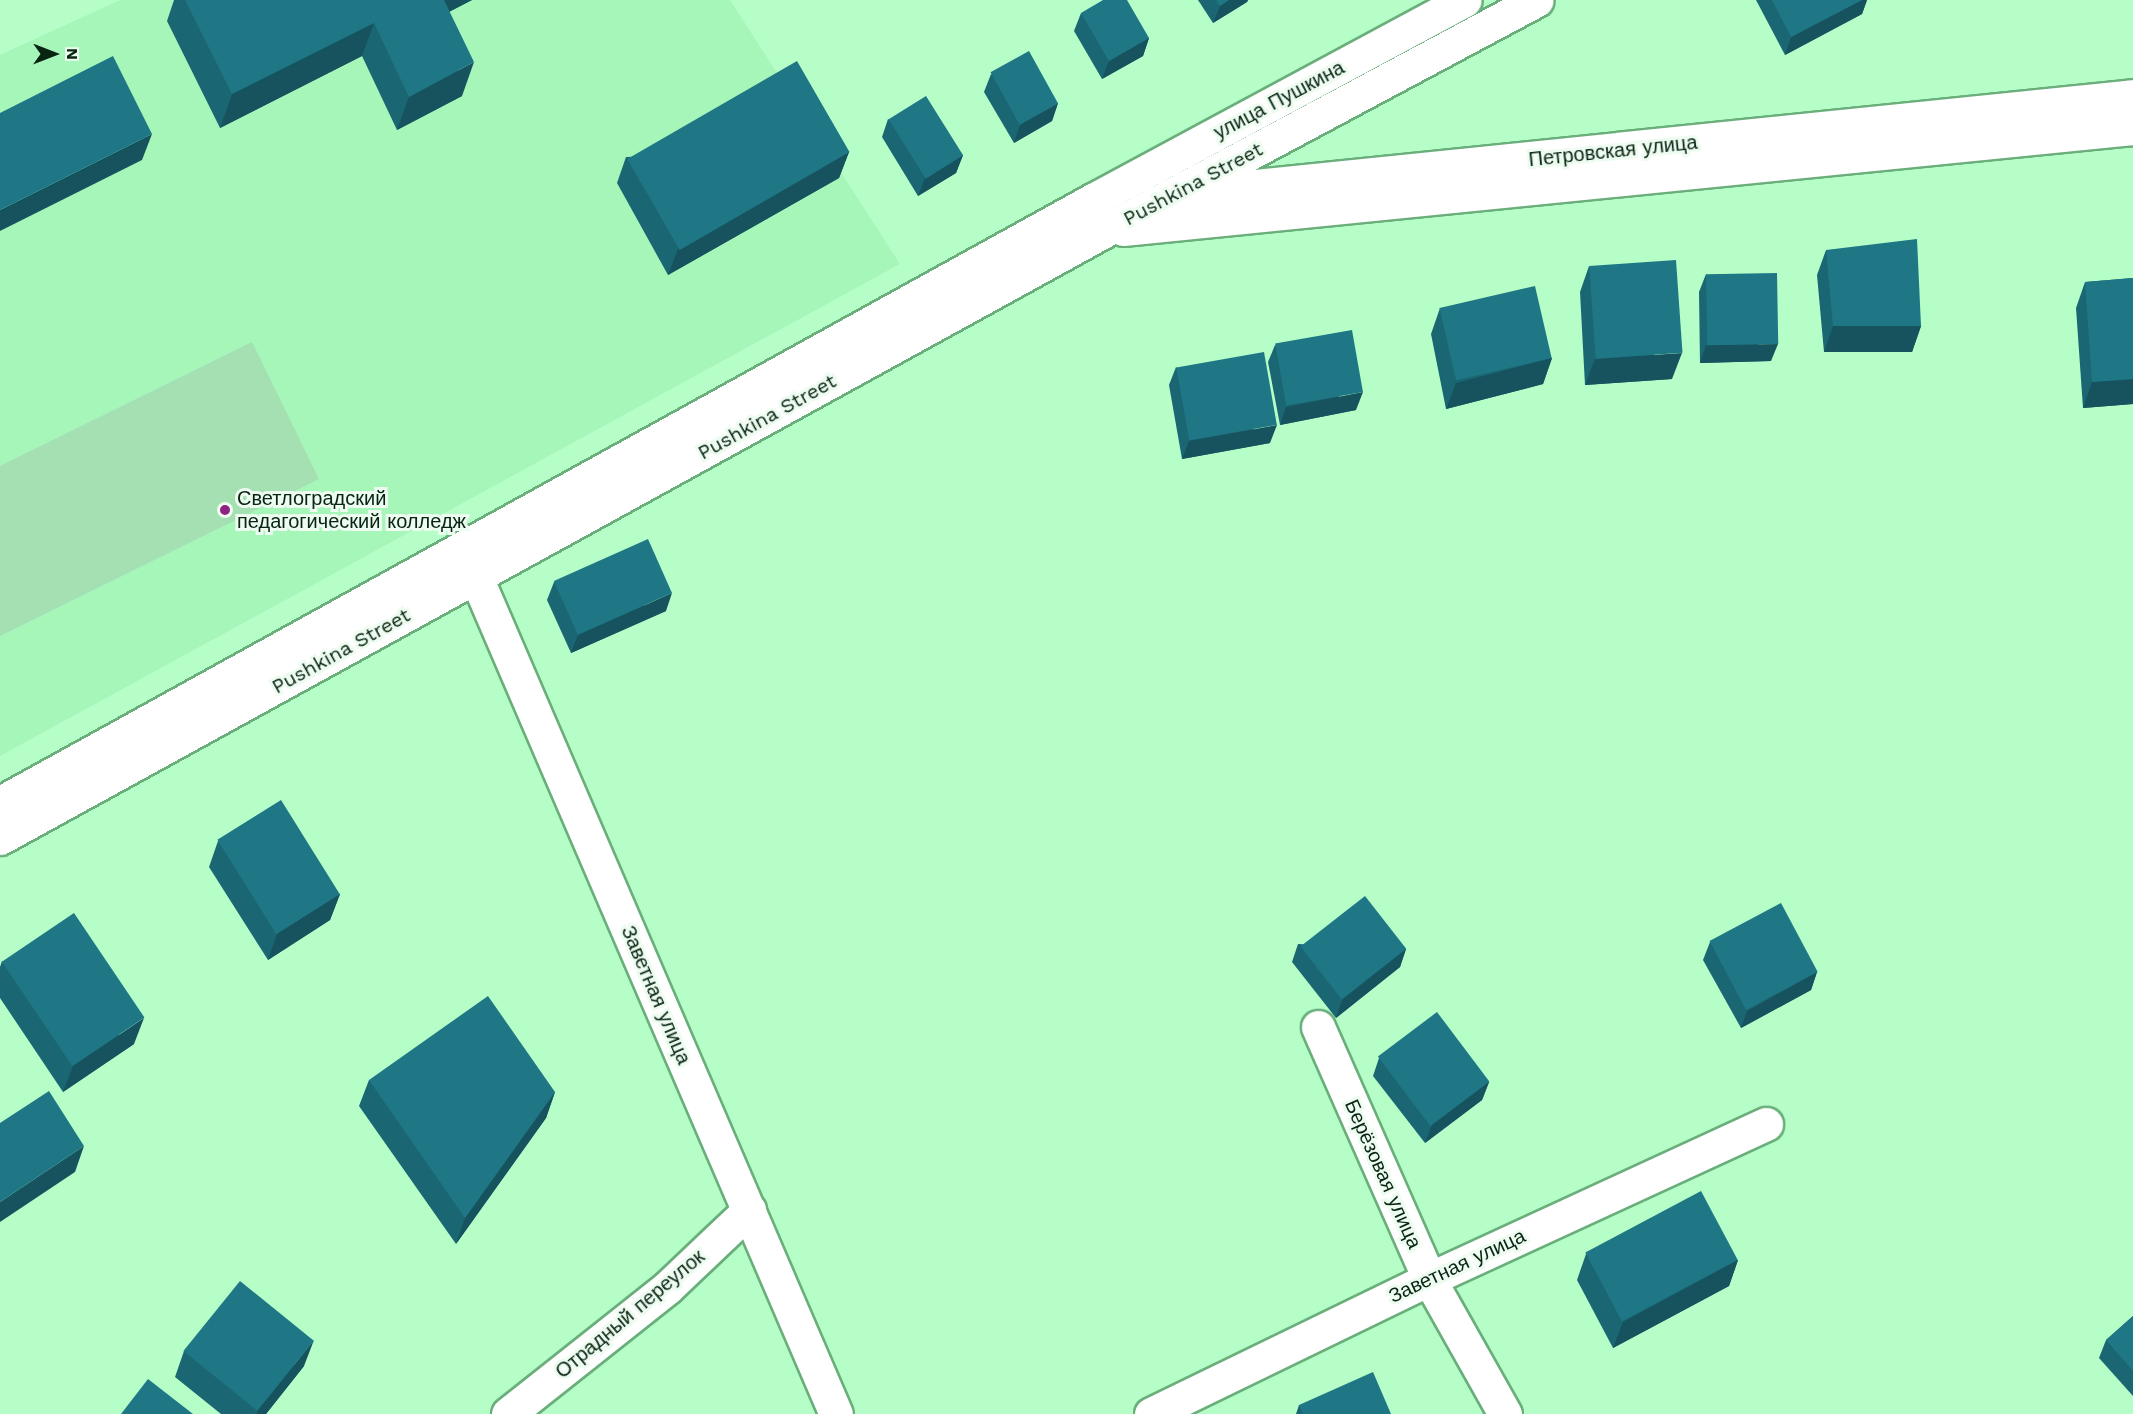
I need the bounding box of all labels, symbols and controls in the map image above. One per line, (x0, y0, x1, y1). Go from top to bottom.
north arrow (24, 24, 84, 84)
text: N (63, 48, 82, 60)
street label: улица Пушкина (1210, 56, 1348, 144)
street label: Петровская улица (1527, 130, 1699, 172)
street label: Pushkina Street (1119, 137, 1267, 231)
street label: Pushkina Street (693, 369, 841, 465)
place label: Светлоградский педагогический колледж (237, 486, 466, 533)
marker: Светлоградский педагогический колледж (218, 503, 232, 517)
street label: Pushkina Street (267, 603, 415, 699)
street label: Заветная улица (616, 922, 696, 1068)
street label: Берёзовая улица (1339, 1096, 1427, 1252)
street label: Заветная улица (1385, 1224, 1529, 1308)
street label: Отрадный переулок (551, 1245, 709, 1383)

